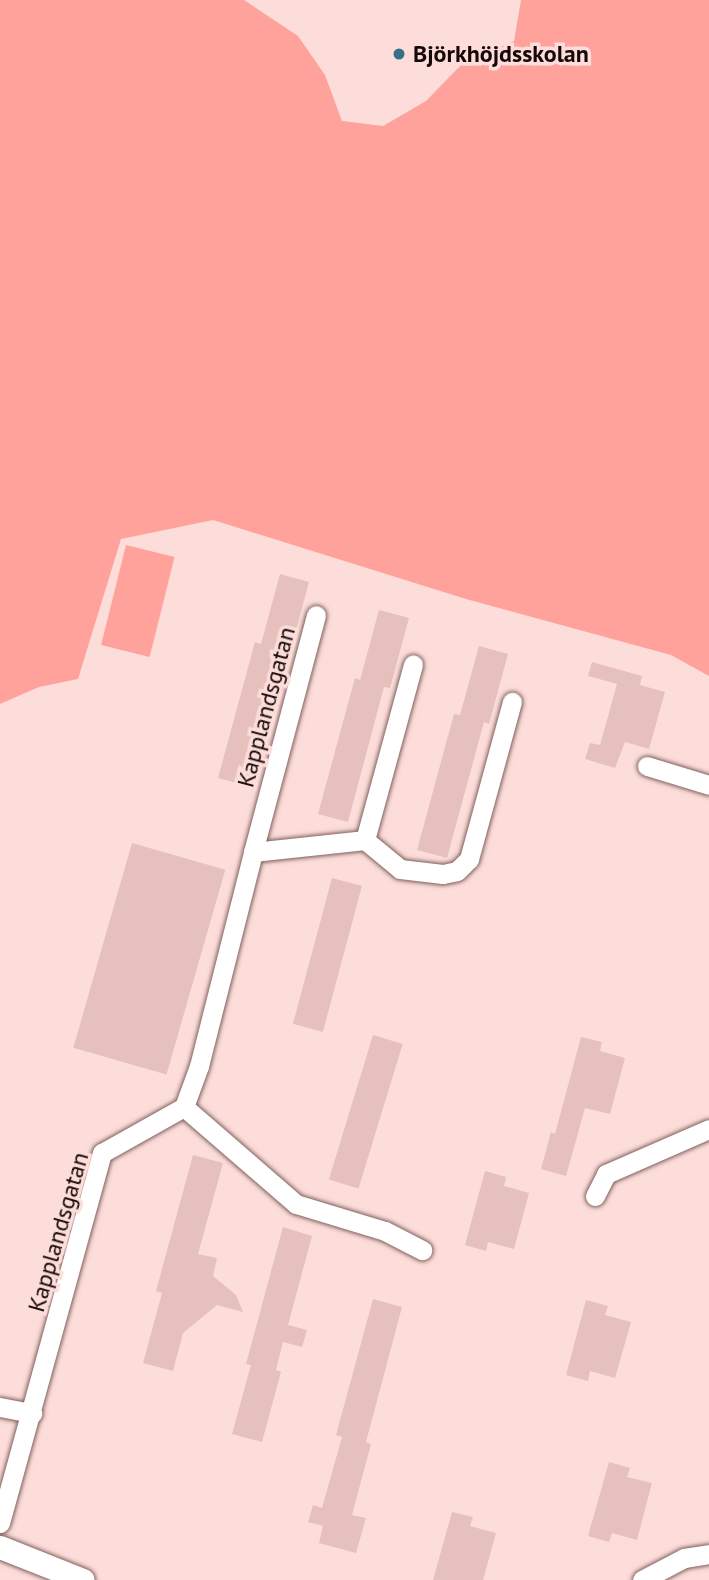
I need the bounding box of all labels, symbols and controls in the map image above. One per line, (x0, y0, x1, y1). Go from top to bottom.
place label: Björkhöjdsskolan (413, 40, 589, 68)
marker: Björkhöjdsskolan (391, 46, 407, 62)
street label: Kapplandsgatan (231, 624, 301, 790)
street label: Kapplandsgatan (21, 1149, 95, 1315)

